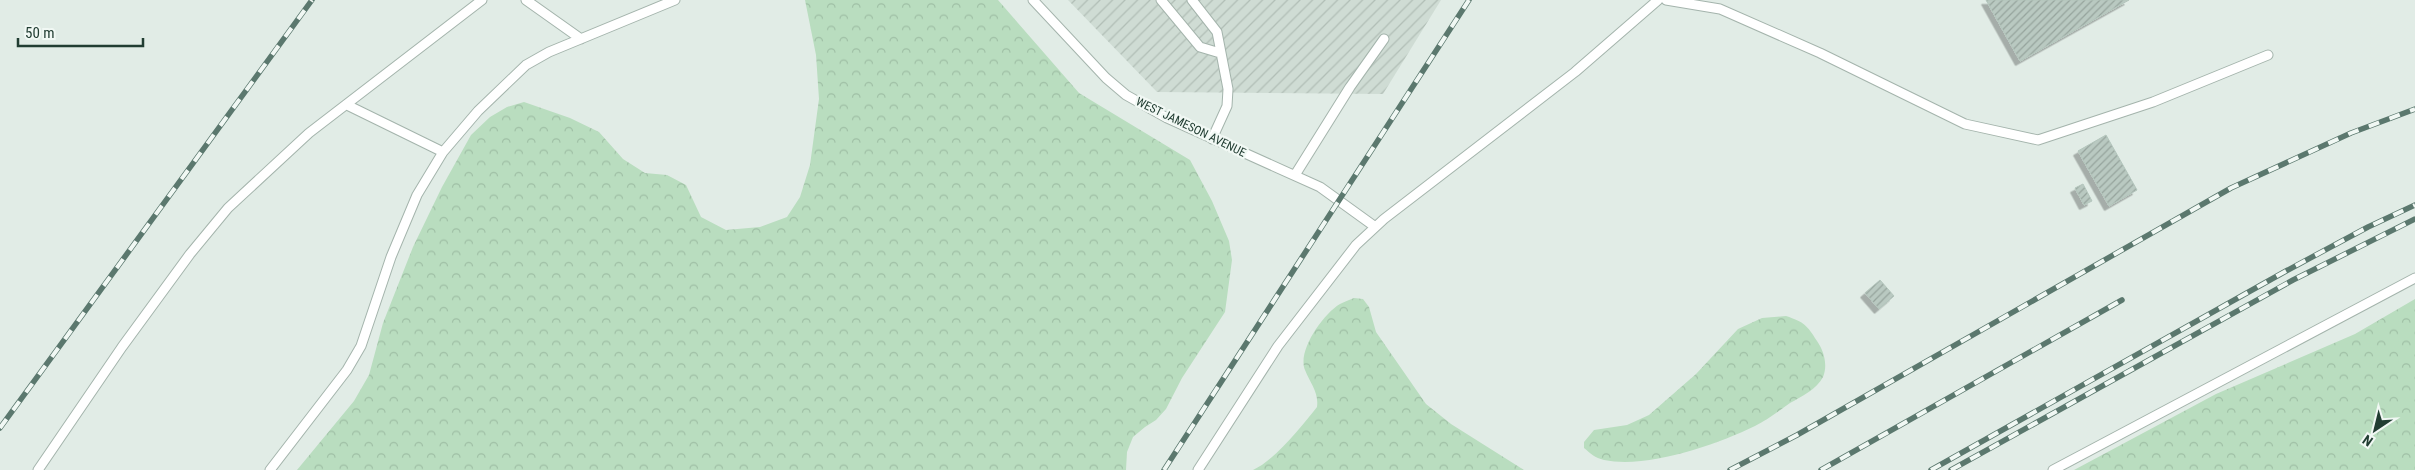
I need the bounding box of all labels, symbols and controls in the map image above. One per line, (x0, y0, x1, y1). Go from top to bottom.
scale bar (18, 15, 142, 47)
text: 50 m (25, 24, 55, 42)
street label: WEST JAMESON AVENUE (1134, 94, 1248, 160)
north arrow (2350, 405, 2400, 455)
text: N (2359, 432, 2376, 450)

